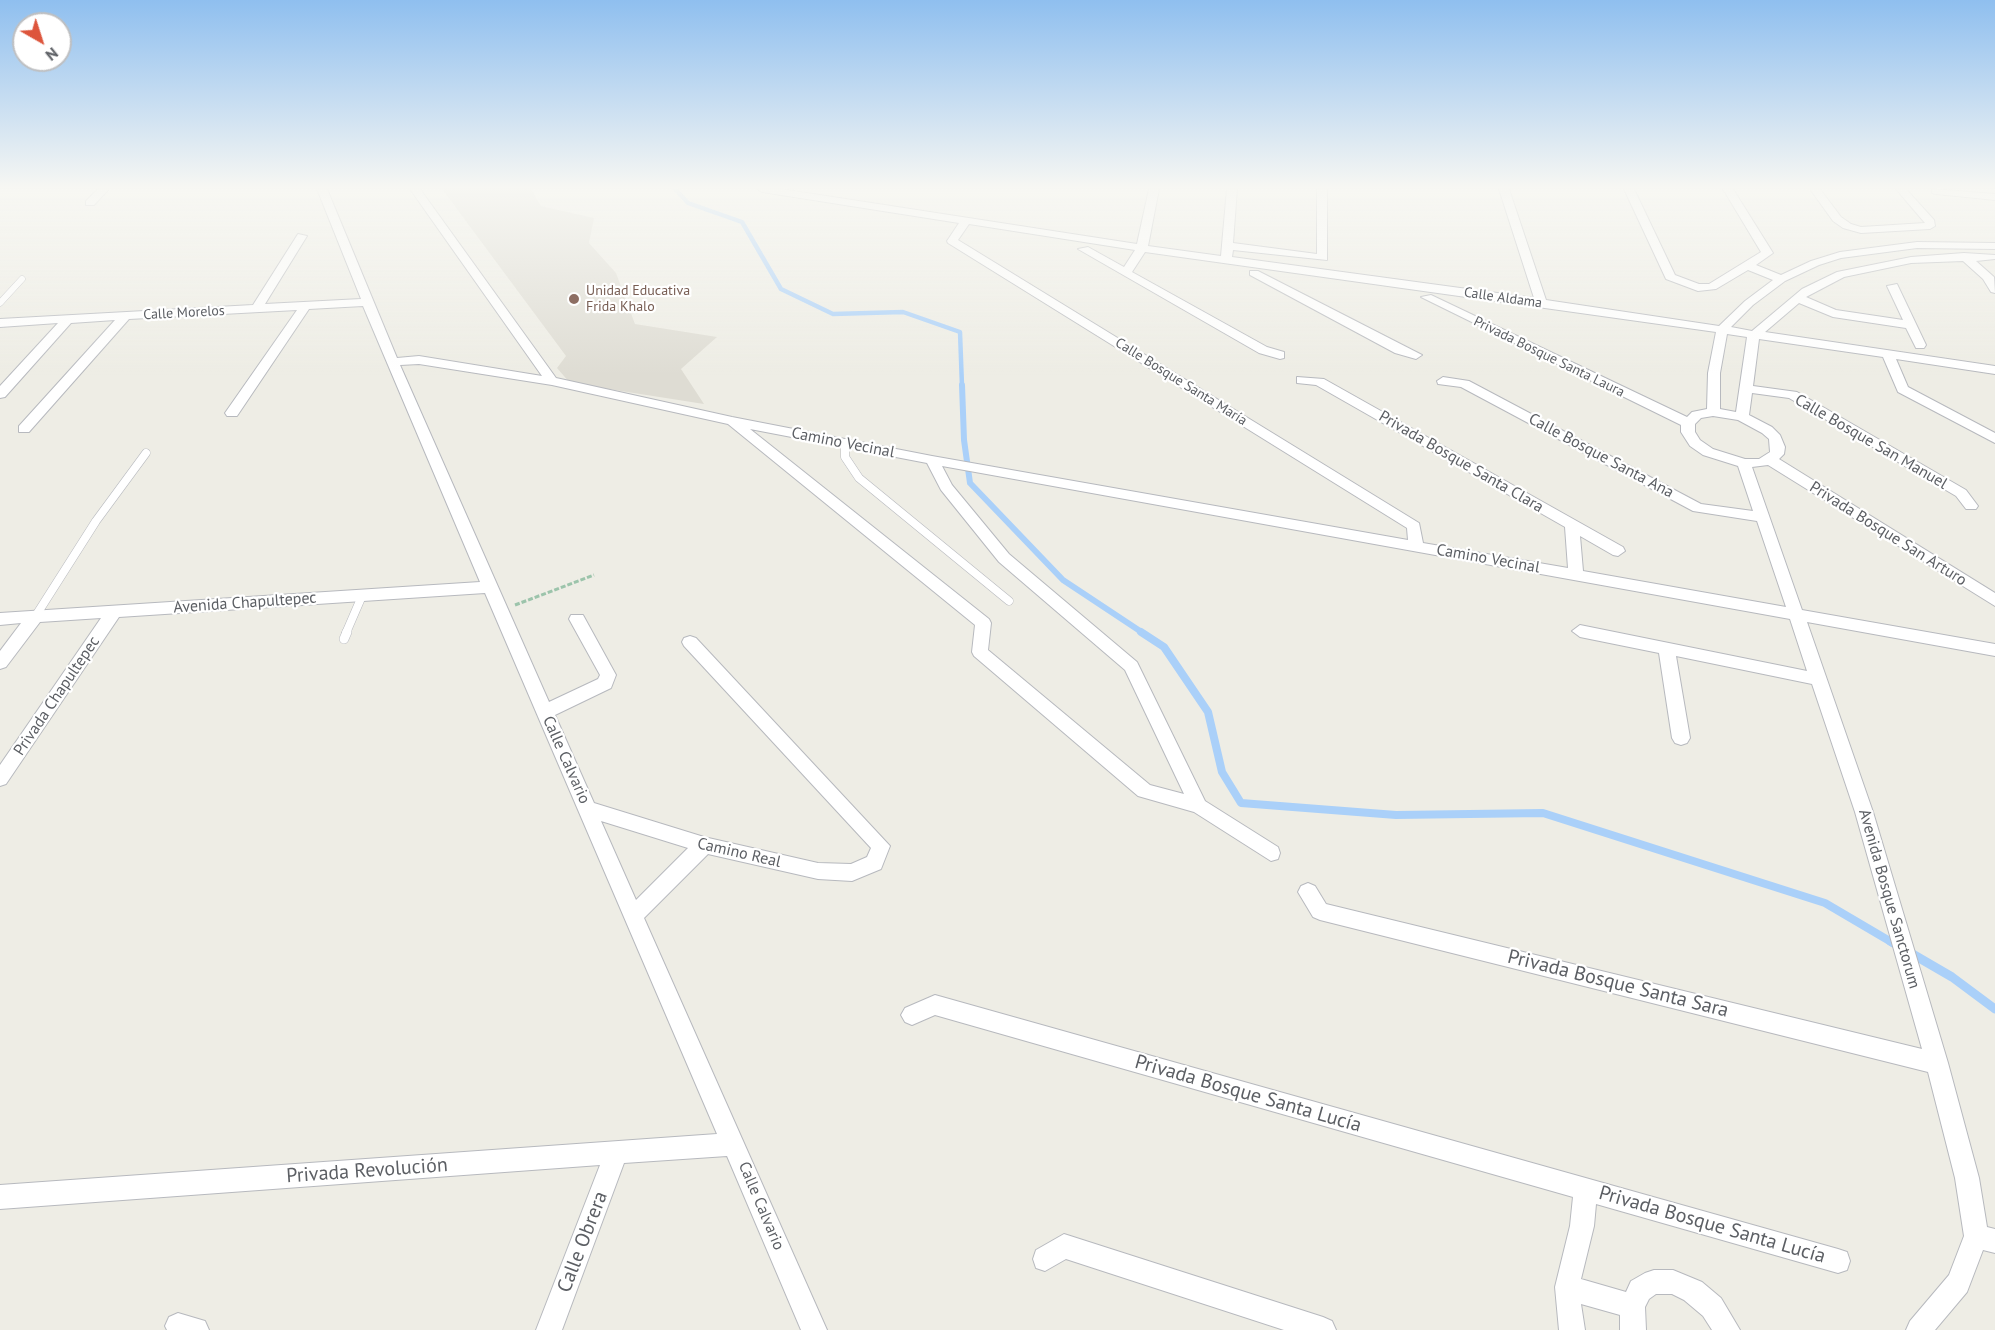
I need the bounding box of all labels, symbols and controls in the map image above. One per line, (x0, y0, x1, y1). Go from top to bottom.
north arrow (12, 12, 72, 72)
text: N (42, 43, 62, 66)
place label: Unidad Educativa Frida Khalo (586, 283, 690, 316)
street label: Calle Aldama (1463, 284, 1543, 312)
marker: Unidad Educativa Frida Khalo (567, 292, 581, 306)
street label: Calle Morelos (143, 302, 225, 324)
street label: Privada Bosque Santa Laura (1471, 313, 1627, 401)
street label: Calle Bosque Santa María (1112, 335, 1250, 429)
street label: Calle Bosque San Manuel (1791, 390, 1951, 494)
street label: Privada Bosque Santa Clara (1375, 407, 1547, 517)
street label: Calle Bosque Santa Ana (1525, 410, 1677, 502)
street label: Camino Vecinal (790, 424, 896, 462)
street label: Privada Bosque San Arturo (1806, 478, 1970, 590)
street label: Camino Vecinal (1435, 540, 1541, 578)
street label: Avenida Chapultepec (173, 588, 317, 618)
street label: Privada Chapultepec (10, 633, 104, 759)
street label: Calle Calvario (538, 713, 594, 807)
street label: Avenida Bosque Sanctorum (1854, 807, 1924, 991)
street label: Camino Real (695, 834, 783, 872)
street label: Privada Bosque Santa Sara (1505, 945, 1731, 1023)
street label: Privada Bosque Santa Lucía (1132, 1050, 1364, 1138)
street label: Privada Revolución (286, 1153, 448, 1189)
street label: Calle Calvario (734, 1159, 788, 1253)
street label: Privada Bosque Santa Lucía (1596, 1181, 1828, 1269)
street label: Calle Obrera (553, 1188, 613, 1296)

